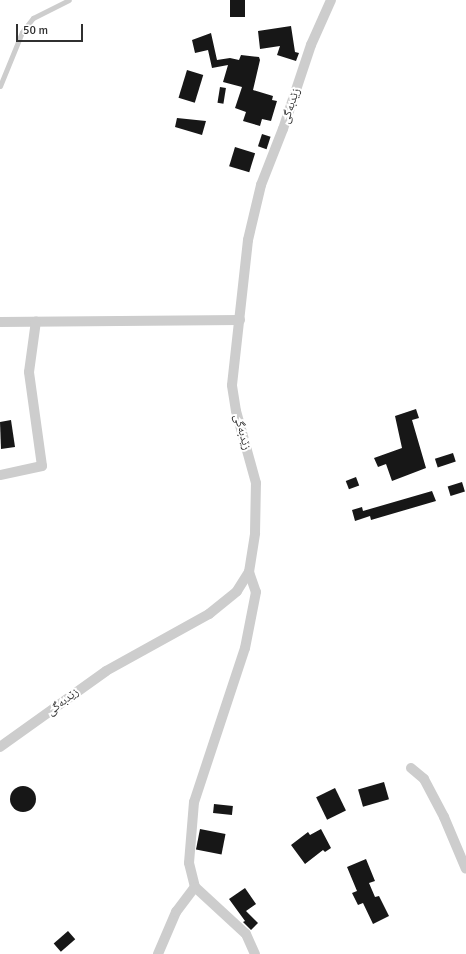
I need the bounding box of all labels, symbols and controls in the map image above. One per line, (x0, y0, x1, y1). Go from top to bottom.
scale bar (18, 16, 85, 42)
text: 50 m (23, 23, 48, 38)
street label: زێدبەگی (279, 86, 303, 126)
street label: زێدبەگی (230, 413, 254, 451)
street label: زێدبەگی (44, 685, 82, 719)

